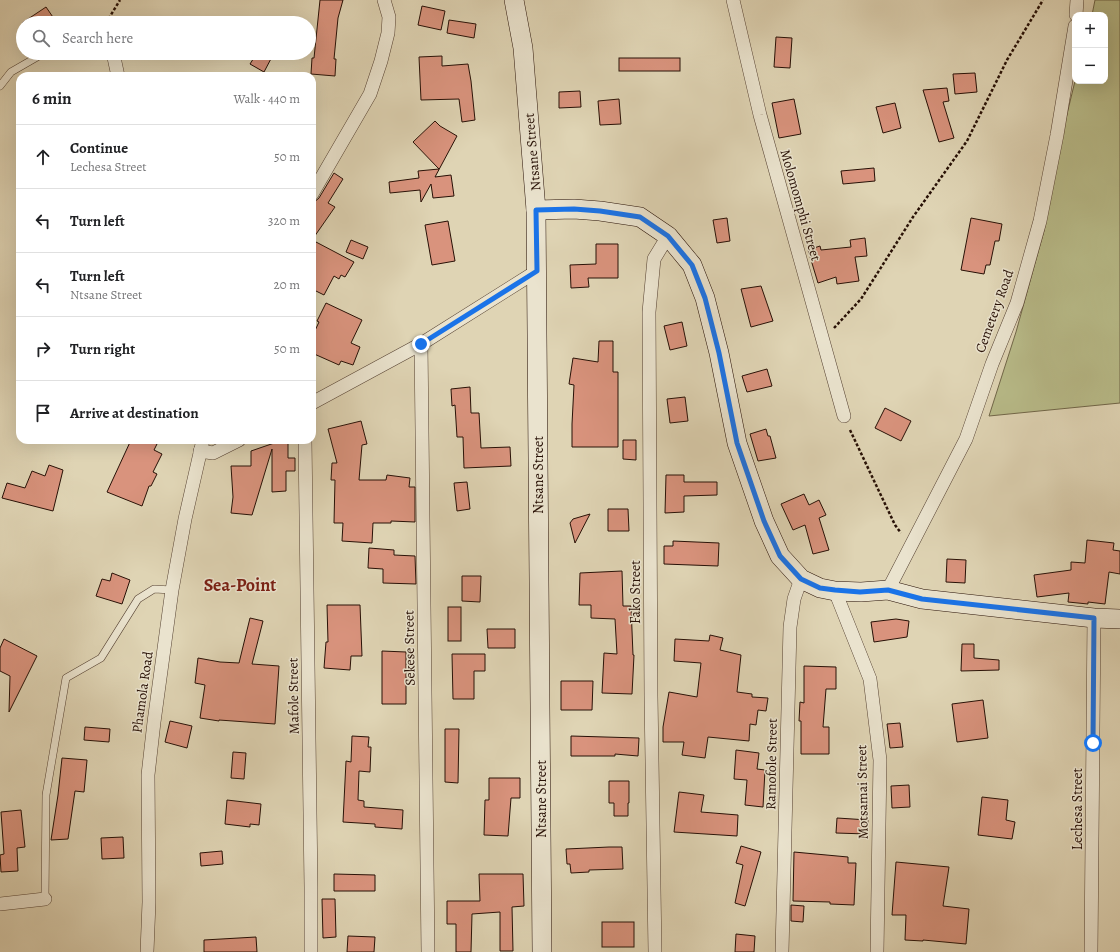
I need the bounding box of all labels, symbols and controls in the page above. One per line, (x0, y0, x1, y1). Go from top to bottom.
map controls (1072, 12, 1108, 84)
button: + (1072, 12, 1108, 48)
search box (16, 16, 316, 60)
icon: search (30, 27, 52, 49)
text: Search here (62, 28, 133, 48)
button: − (1072, 48, 1108, 84)
text: 6 min (32, 87, 72, 110)
text: Walk · 440 m (233, 90, 300, 107)
street label: Ntsane Street (520, 112, 545, 192)
text: Continue (70, 138, 128, 158)
icon: ahead (32, 146, 54, 168)
street label: Molomomphi Street (776, 147, 826, 263)
text: 50 m (274, 148, 300, 165)
text: Lechesa Street (70, 158, 147, 175)
icon: left (32, 210, 54, 232)
text: Turn left (70, 211, 125, 231)
text: 320 m (268, 212, 300, 229)
text: Turn left (70, 266, 125, 286)
street label: Cemetery Road (971, 266, 1018, 355)
icon: left (32, 274, 54, 296)
text: 20 m (274, 276, 300, 293)
text: Ntsane Street (70, 286, 142, 303)
route end (412, 335, 430, 353)
icon: right (32, 338, 54, 360)
text: Turn right (70, 339, 135, 359)
text: 50 m (274, 340, 300, 357)
icon: arrive (32, 402, 54, 424)
text: Arrive at destination (70, 403, 199, 423)
street label: Ntsane Street (529, 436, 548, 514)
street label: Fako Street (626, 560, 645, 624)
district label: Sea-Point (204, 573, 276, 597)
street label: Sekese Street (399, 610, 420, 686)
street label: Phamola Road (127, 650, 158, 734)
street label: Mafole Street (283, 657, 304, 734)
street label: Ramofole Street (761, 718, 782, 810)
route start (1084, 734, 1102, 752)
street label: Motsamai Street (852, 744, 873, 839)
street label: Ntsane Street (532, 760, 551, 838)
street label: Lechesa Street (1068, 767, 1087, 850)

